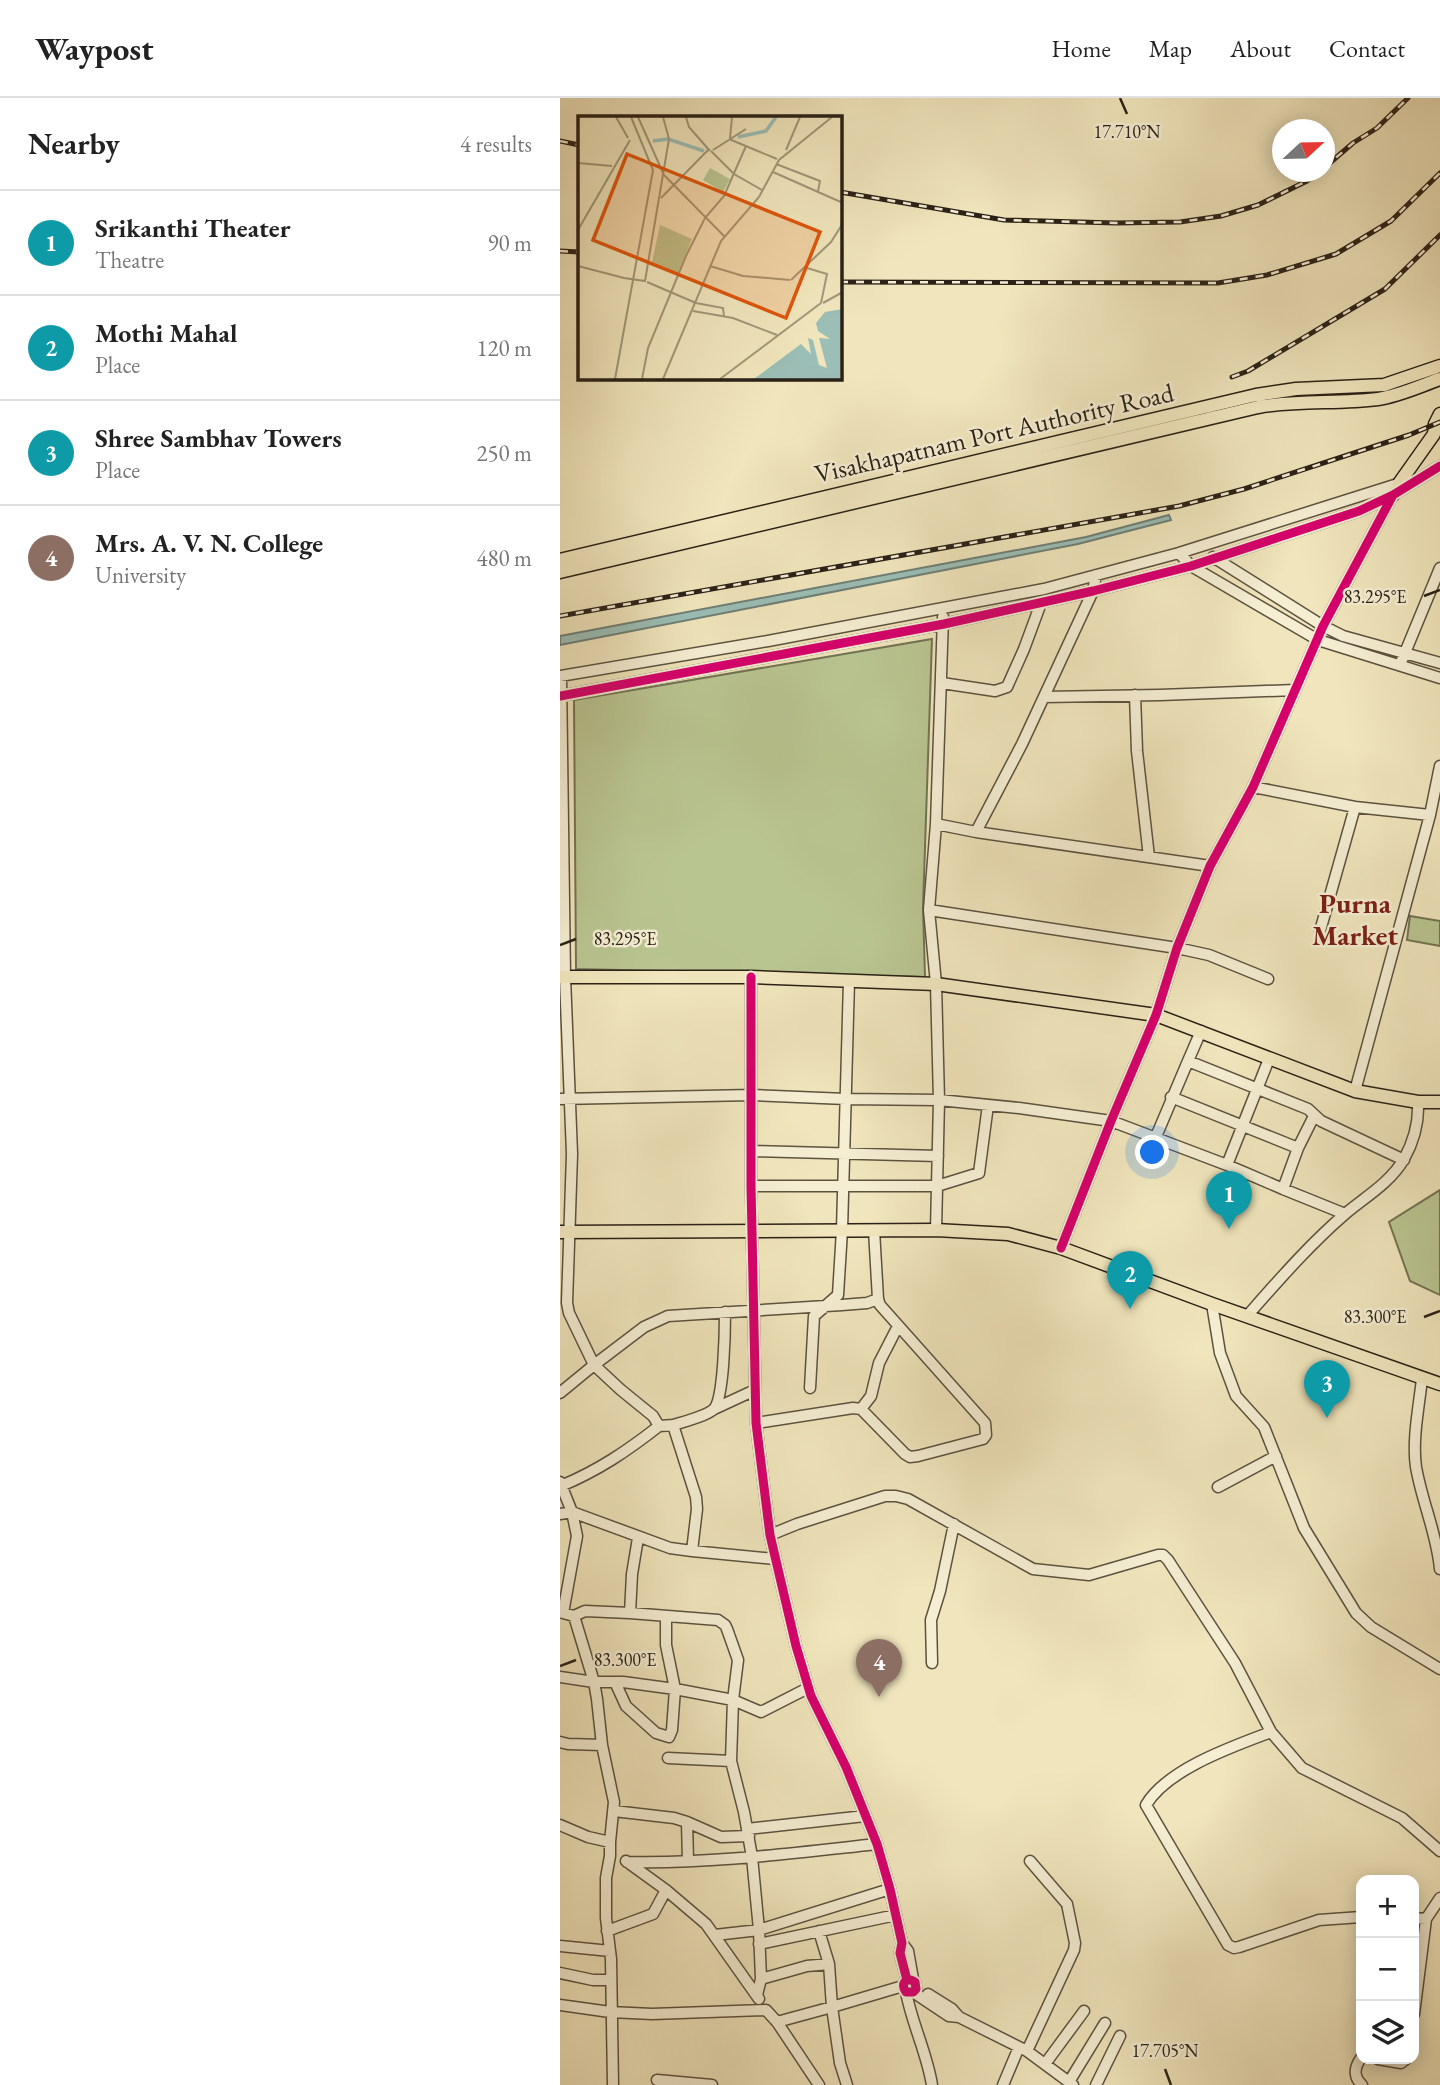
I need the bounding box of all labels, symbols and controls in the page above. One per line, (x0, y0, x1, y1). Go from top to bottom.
text: Waypost (35, 27, 154, 70)
text: Home (1051, 33, 1111, 64)
text: Map (1149, 33, 1192, 64)
text: About (1230, 33, 1291, 64)
text: Contact (1329, 33, 1405, 64)
inset map (578, 116, 842, 380)
north arrow (1272, 119, 1335, 182)
text: 17.710°N (1094, 120, 1161, 143)
text: Nearby (28, 124, 120, 163)
text: 4 results (460, 129, 532, 159)
text: Srikanthi Theater (95, 211, 290, 245)
text: 1 (45, 228, 57, 258)
text: 90 m (487, 228, 532, 258)
text: Theatre (95, 245, 164, 275)
text: Mothi Mahal (95, 316, 237, 350)
text: 2 (45, 333, 57, 363)
text: 120 m (476, 333, 532, 363)
text: Place (95, 350, 140, 380)
street label: Visakhapatnam Port Authority Road (811, 375, 1178, 491)
text: Shree Sambhav Towers (95, 421, 342, 455)
text: 3 (45, 438, 57, 468)
text: 250 m (476, 438, 532, 468)
text: Place (95, 455, 140, 485)
text: Mrs. A. V. N. College (95, 526, 323, 560)
text: 4 (45, 543, 57, 573)
text: 480 m (476, 543, 532, 573)
text: University (95, 560, 186, 590)
text: 83.295°E (1344, 585, 1406, 608)
district label: Purna Market (1312, 885, 1398, 953)
text: 83.295°E (594, 927, 656, 950)
your location (1135, 1135, 1169, 1169)
pin: 1 (1206, 1171, 1252, 1229)
pin: 2 (1107, 1251, 1153, 1309)
text: 83.300°E (1344, 1305, 1406, 1328)
pin: 3 (1304, 1360, 1350, 1418)
pin: 4 (856, 1639, 902, 1697)
text: 83.300°E (594, 1648, 656, 1671)
map controls (1356, 1875, 1419, 2064)
button: + (1356, 1875, 1419, 1938)
button: − (1356, 1938, 1419, 2001)
button: layers (1356, 2001, 1419, 2064)
text: 17.705°N (1132, 2039, 1199, 2062)

